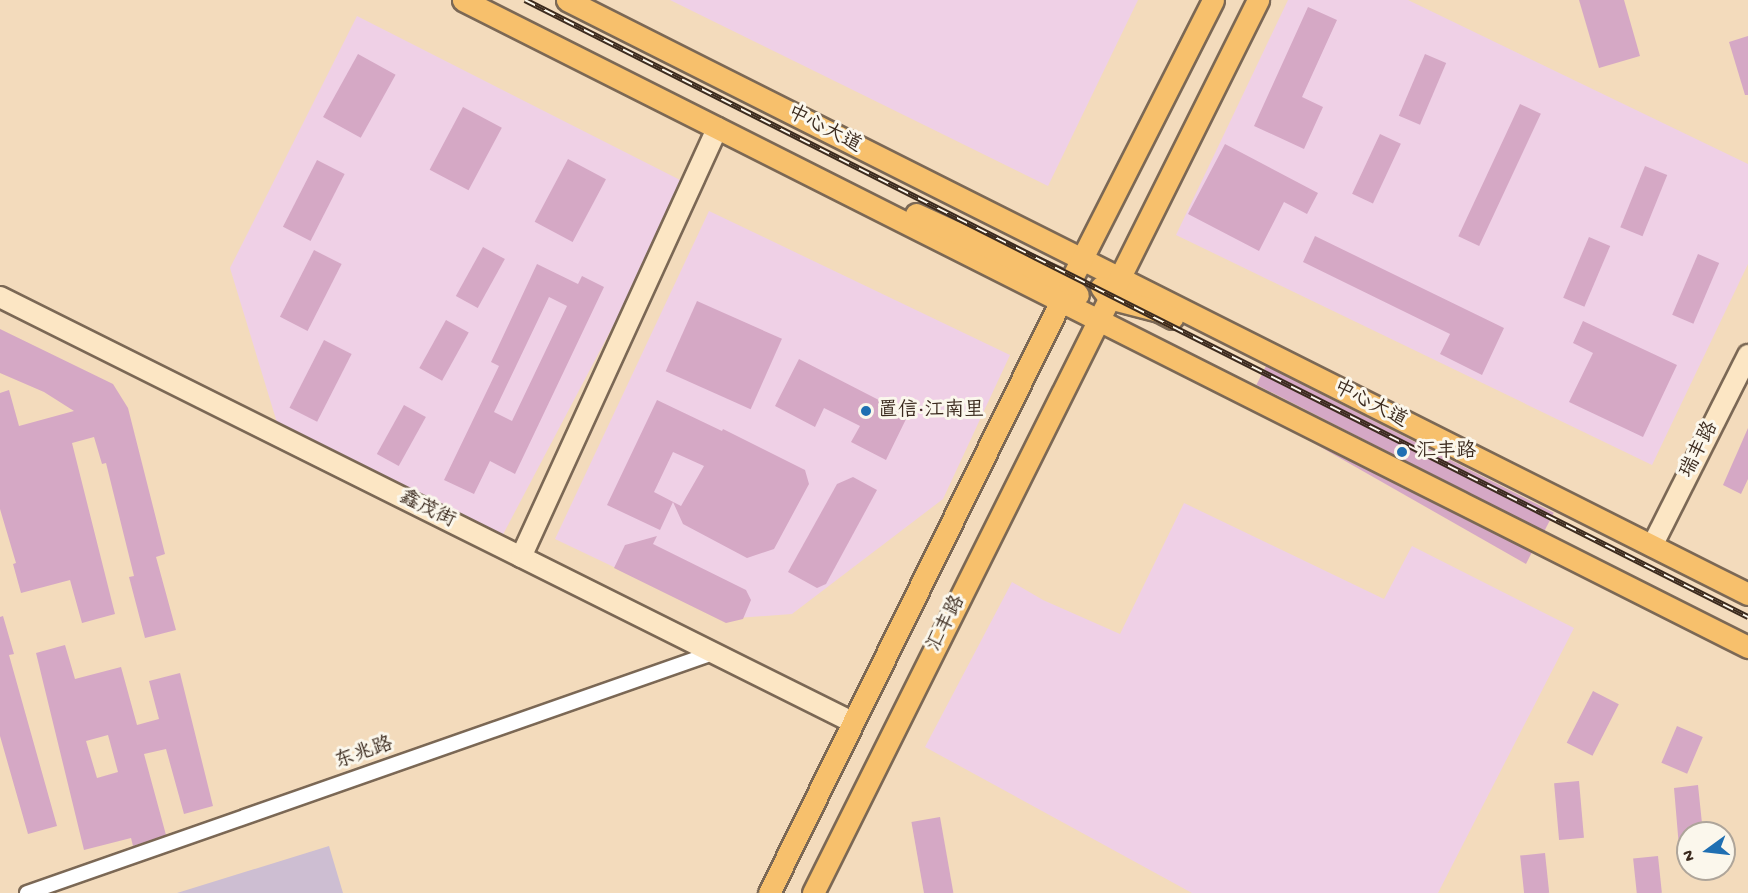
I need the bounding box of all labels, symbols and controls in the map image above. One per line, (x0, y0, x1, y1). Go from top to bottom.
street label: 中心大道 (783, 101, 865, 159)
street label: 中心大道 (1329, 376, 1411, 434)
place label: 置信·江南里 (878, 399, 984, 423)
marker: 置信·江南里 (859, 404, 873, 418)
street label: 瑞丰路 (1676, 418, 1724, 482)
place label: 汇丰路 (1416, 440, 1476, 464)
marker: 汇丰路 (1393, 443, 1411, 461)
street label: 鑫茂街 (395, 486, 459, 534)
street label: 汇丰路 (923, 592, 971, 656)
street label: 东兆路 (332, 733, 396, 775)
north arrow (1676, 821, 1736, 881)
text: N (1680, 848, 1701, 863)

